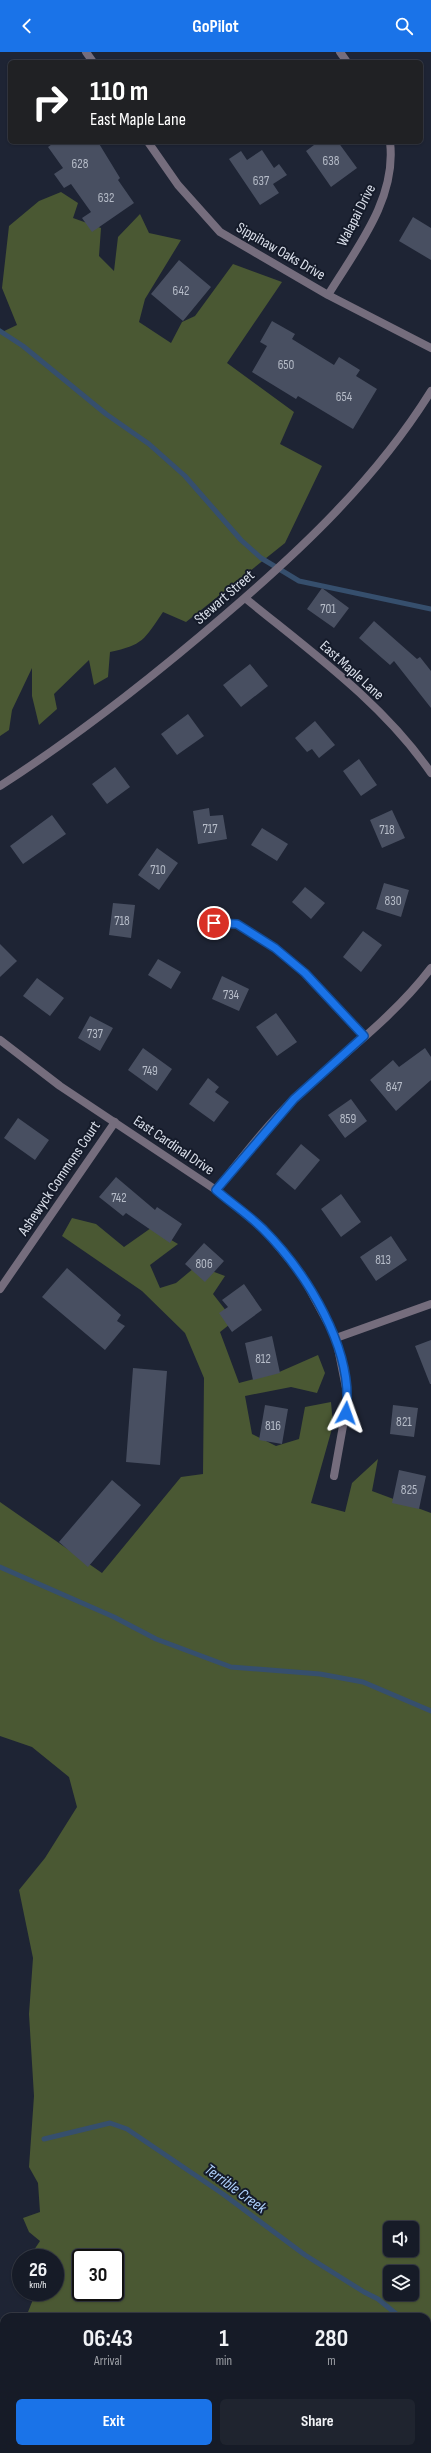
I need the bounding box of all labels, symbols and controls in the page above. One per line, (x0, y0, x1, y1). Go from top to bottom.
icon: back (16, 15, 38, 37)
icon: search (393, 15, 415, 37)
text: GoPilot (192, 16, 239, 37)
text: 110 m (90, 75, 148, 108)
icon: right (24, 76, 76, 128)
text: East Maple Lane (90, 109, 186, 130)
house number: 638 (323, 153, 340, 169)
house number: 628 (72, 156, 89, 172)
house number: 637 (253, 173, 270, 189)
street label: Walapai Drive (333, 181, 380, 249)
house number: 632 (98, 190, 114, 206)
street label: Sippihaw Oaks Drive (233, 218, 329, 285)
house number: 642 (173, 283, 189, 299)
house number: 650 (278, 357, 295, 373)
house number: 654 (336, 389, 353, 405)
street label: Stewart Street (190, 566, 259, 629)
house number: 701 (320, 601, 336, 617)
street label: East Maple Lane (316, 637, 388, 704)
house number: 717 (203, 821, 218, 837)
house number: 718 (379, 822, 395, 838)
house number: 710 (150, 862, 166, 878)
house number: 830 (385, 893, 402, 909)
pin (197, 906, 231, 940)
icon: arrive (203, 912, 225, 934)
house number: 718 (114, 913, 130, 929)
house number: 734 (223, 987, 240, 1003)
house number: 737 (87, 1026, 104, 1042)
house number: 749 (142, 1063, 158, 1079)
house number: 847 (386, 1079, 403, 1095)
street label: East Cardinal Drive (130, 1111, 218, 1179)
house number: 859 (340, 1111, 357, 1127)
street label: Ashewyck Commons Court (13, 1117, 105, 1240)
house number: 742 (111, 1190, 127, 1206)
house number: 813 (375, 1252, 391, 1268)
house number: 806 (195, 1256, 213, 1272)
house number: 812 (255, 1351, 271, 1367)
position arrow (325, 1392, 367, 1434)
house number: 821 (396, 1414, 412, 1430)
house number: 816 (265, 1418, 281, 1434)
house number: 825 (401, 1482, 417, 1498)
water label: Terrible Creek (200, 2160, 271, 2219)
map controls (383, 2221, 419, 2301)
button: sound (383, 2221, 419, 2257)
speed limit sign: 30 (72, 2249, 124, 2301)
text: 26 (29, 2258, 47, 2282)
button: layers (383, 2265, 419, 2301)
text: km/h (29, 2279, 47, 2291)
text: 06:43 (83, 2324, 133, 2353)
text: 1 (219, 2324, 229, 2353)
text: 280 (315, 2324, 348, 2353)
text: Arrival (94, 2353, 122, 2369)
text: min (216, 2353, 232, 2369)
text: m (327, 2353, 336, 2369)
button: Exit (16, 2399, 212, 2445)
button: Share (220, 2399, 415, 2445)

